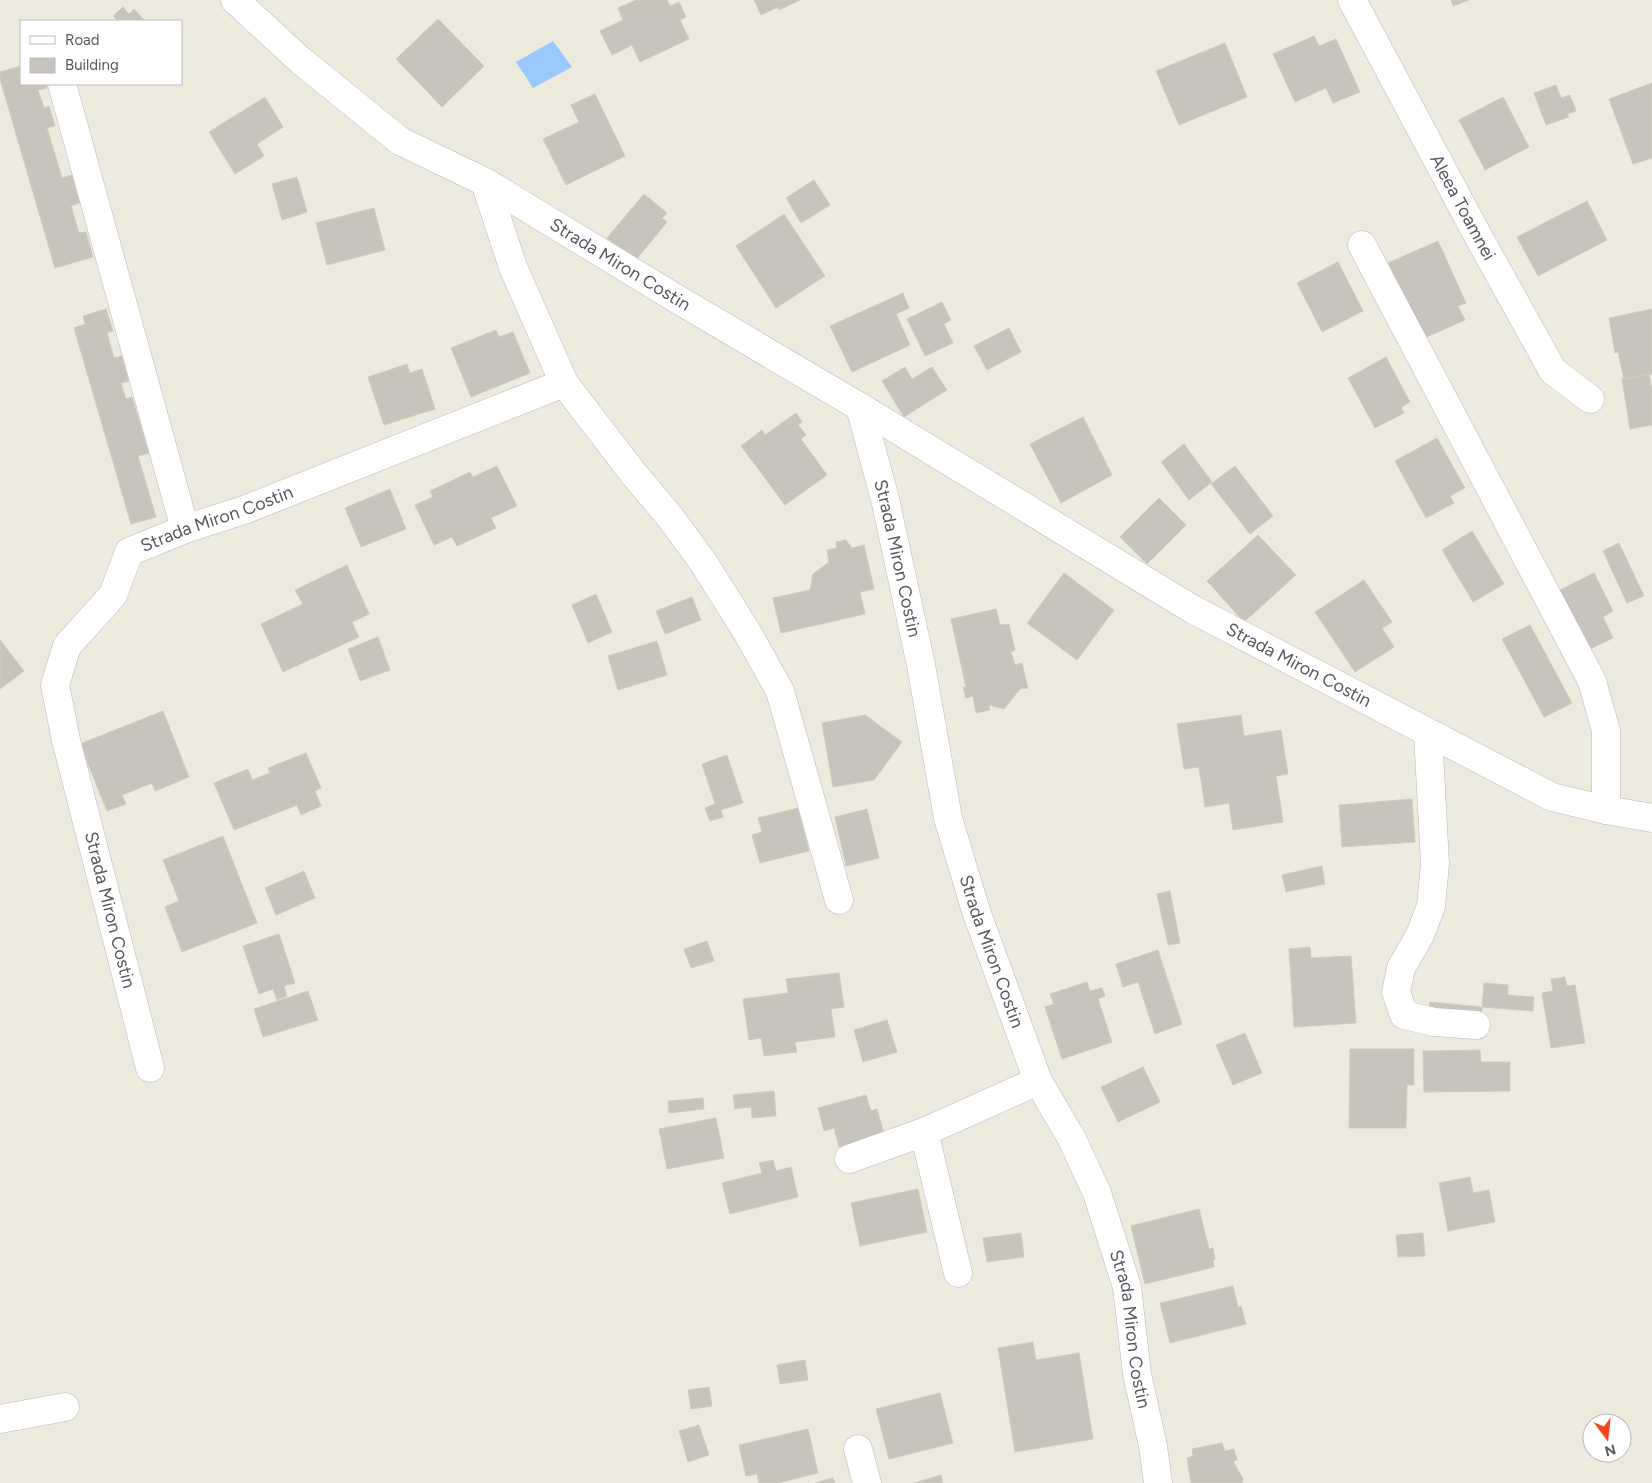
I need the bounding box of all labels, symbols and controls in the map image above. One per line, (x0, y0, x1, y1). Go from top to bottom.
legend (20, 20, 182, 85)
text: Road (65, 31, 100, 49)
text: Building (65, 56, 119, 74)
street label: Aleea Toamnei (1425, 150, 1500, 264)
street label: Strada Miron Costin (546, 213, 695, 316)
street label: Strada Miron Costin (869, 477, 926, 639)
street label: Strada Miron Costin (137, 481, 296, 557)
street label: Strada Miron Costin (1223, 618, 1375, 712)
street label: Strada Miron Costin (80, 829, 140, 991)
street label: Strada Miron Costin (955, 872, 1029, 1031)
street label: Strada Miron Costin (1105, 1247, 1155, 1410)
north arrow (1582, 1413, 1632, 1463)
text: N (1603, 1440, 1618, 1460)

